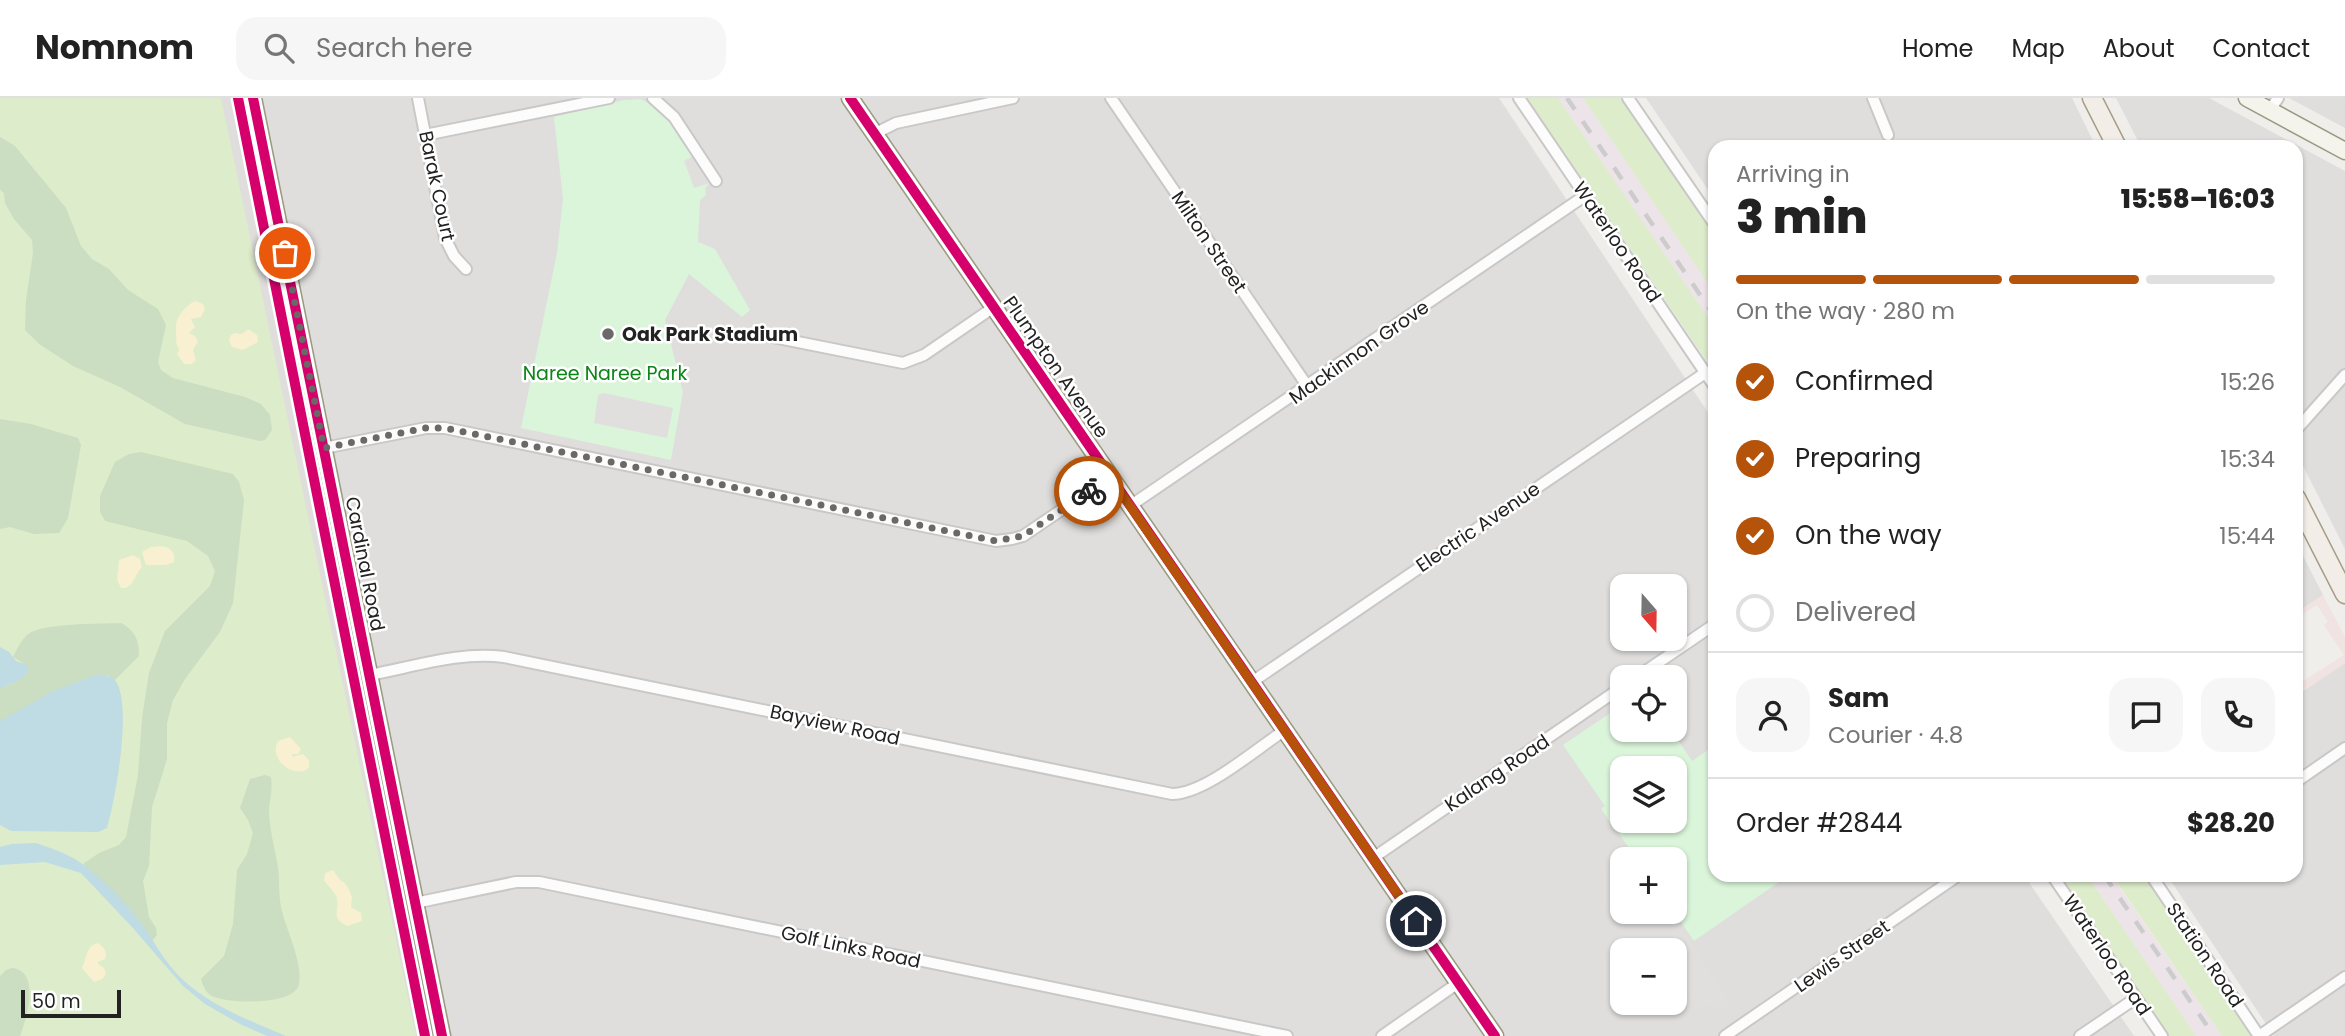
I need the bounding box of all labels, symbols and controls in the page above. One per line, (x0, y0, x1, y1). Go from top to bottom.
search box (236, 17, 726, 80)
text: Nomnom (35, 24, 194, 71)
icon: search (260, 29, 298, 67)
text: Search here (316, 30, 473, 66)
text: Home (1902, 32, 1974, 65)
text: Map (2012, 32, 2065, 65)
text: About (2103, 32, 2174, 65)
text: Contact (2212, 32, 2310, 65)
street label: Barak Court (412, 128, 462, 244)
text: Arriving in (1736, 158, 1850, 190)
street label: Waterloo Road (1566, 176, 1668, 308)
text: 15:58–16:03 (2121, 181, 2275, 217)
text: 3 min (1736, 185, 1868, 249)
street label: Milton Street (1165, 186, 1253, 298)
pin (255, 223, 315, 283)
icon: bag (266, 234, 304, 272)
street label: Plumpton Avenue (997, 290, 1115, 444)
street label: Mackinnon Grove (1284, 294, 1434, 410)
text: On the way · 280 m (1736, 295, 1955, 327)
place label: Oak Park Stadium (622, 321, 798, 348)
marker: Oak Park Stadium (600, 326, 616, 342)
park label: Naree Naree Park (523, 360, 687, 387)
icon: check (1736, 363, 1774, 401)
text: Confirmed (1795, 363, 1933, 399)
text: 15:26 (2220, 366, 2275, 398)
icon: check (1736, 440, 1774, 478)
text: Preparing (1795, 440, 1921, 476)
text: 15:34 (2220, 443, 2275, 475)
courier (1054, 456, 1124, 526)
icon: bike (1070, 472, 1108, 510)
street label: Electric Avenue (1411, 475, 1545, 579)
street label: Cardinal Road (339, 495, 391, 633)
icon: check (1736, 517, 1774, 555)
text: On the way (1795, 517, 1942, 553)
text: 15:44 (2219, 520, 2275, 552)
north arrow (1610, 574, 1687, 651)
map controls (1610, 574, 1687, 1015)
text: Delivered (1795, 594, 1916, 630)
button: locate (1610, 665, 1687, 742)
button: person (1736, 678, 1810, 752)
button: chat (2109, 678, 2183, 752)
button: phone (2201, 678, 2275, 752)
text: Sam (1828, 680, 1889, 716)
street label: Bayview Road (767, 698, 903, 752)
text: Courier · 4.8 (1828, 719, 1963, 751)
street label: Kalang Road (1439, 728, 1555, 818)
button: layers (1610, 756, 1687, 833)
text: Order #2844 (1736, 805, 1902, 841)
text: $28.20 (2187, 805, 2275, 841)
button: + (1610, 847, 1687, 924)
street label: Waterloo Road (2056, 889, 2158, 1021)
pin (1386, 891, 1446, 951)
street label: Station Road (2160, 897, 2250, 1013)
icon: home (1397, 902, 1435, 940)
street label: Lewis Street (1789, 913, 1895, 999)
street label: Golf Links Road (779, 919, 923, 975)
button: − (1610, 938, 1687, 1015)
scale bar (21, 987, 121, 1019)
text: 50 m (32, 988, 81, 1015)

